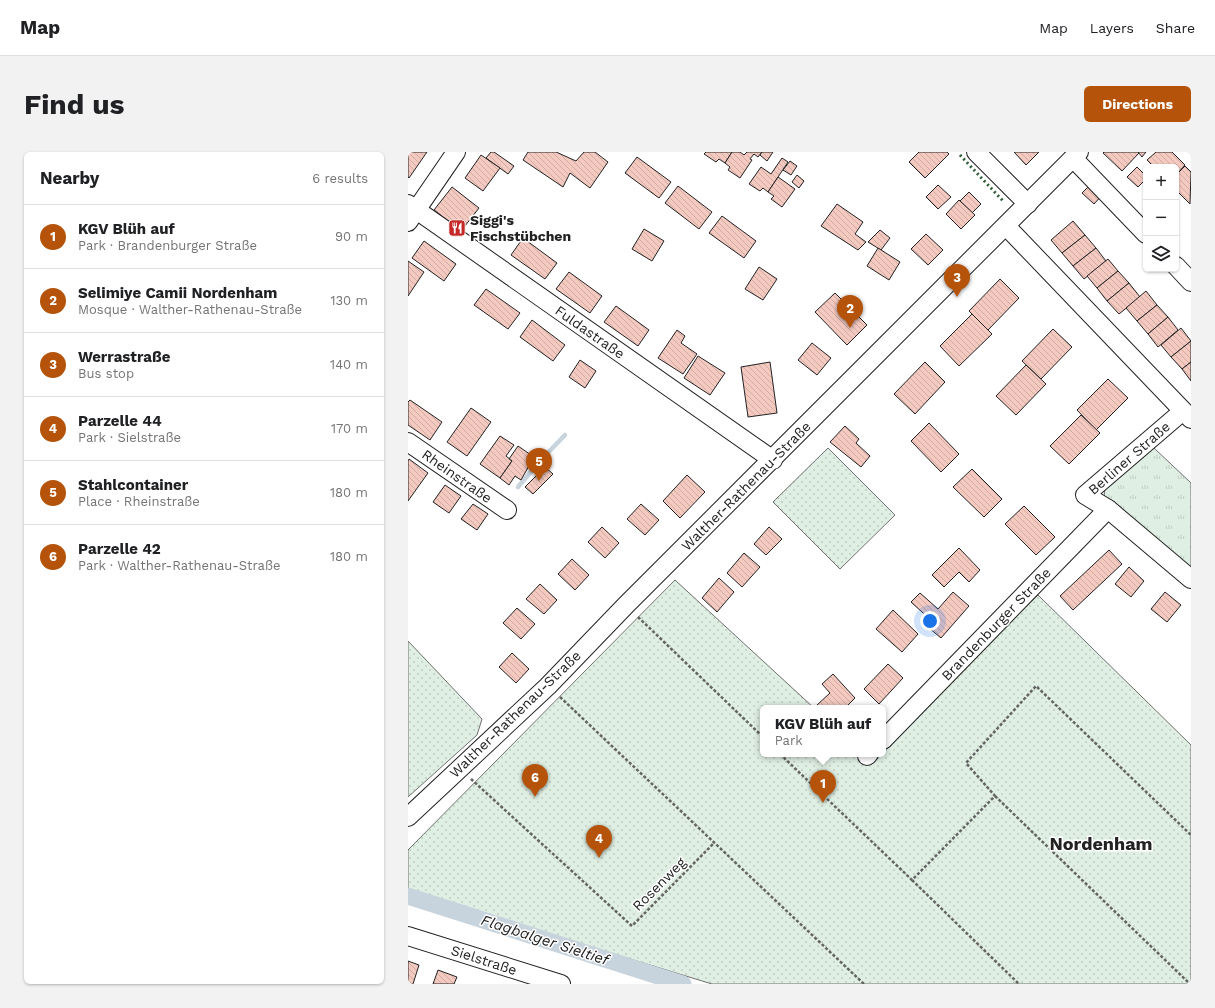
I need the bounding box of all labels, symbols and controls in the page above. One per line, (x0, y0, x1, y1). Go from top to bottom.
text: Map (20, 16, 60, 39)
text: Map (1039, 20, 1068, 36)
text: Layers (1090, 20, 1134, 36)
text: Share (1156, 20, 1195, 36)
button: Directions (1084, 86, 1191, 122)
text: Find us (24, 88, 124, 121)
map controls (1143, 164, 1179, 272)
button: + (1143, 164, 1179, 200)
text: Nearby (40, 168, 99, 188)
text: 6 results (312, 171, 368, 186)
button: − (1143, 200, 1179, 236)
place label: Siggi's Fischstübchen (470, 212, 571, 244)
restaurant icon: Siggi's Fischstübchen (447, 218, 467, 238)
text: KGV Blüh auf (78, 220, 175, 238)
text: 1 (50, 229, 56, 244)
text: 90 m (335, 229, 368, 244)
button: layers (1143, 236, 1179, 272)
text: Park · Brandenburger Straße (78, 238, 257, 253)
pin: 3 (944, 264, 970, 297)
text: Selimiye Camii Nordenham (78, 284, 277, 302)
text: 2 (49, 293, 57, 308)
text: 130 m (330, 293, 368, 308)
pin: 2 (837, 295, 863, 328)
text: Mosque · Walther-Rathenau-Straße (78, 302, 302, 317)
street label: Fuldastraße (552, 302, 628, 362)
text: Werrastraße (78, 348, 170, 366)
text: 3 (49, 357, 57, 372)
text: 140 m (330, 357, 368, 372)
text: Bus stop (78, 366, 134, 381)
text: Parzelle 44 (78, 412, 162, 430)
street label: Walther-Rathenau-Straße (678, 418, 814, 554)
street label: Berliner Straße (1085, 418, 1173, 498)
text: 4 (49, 421, 57, 436)
text: 170 m (331, 421, 368, 436)
text: Park · Sielstraße (78, 430, 181, 445)
street label: Rheinstraße (419, 446, 495, 506)
pin: 5 (526, 448, 552, 481)
text: Stahlcontainer (78, 476, 188, 494)
text: 5 (49, 485, 57, 500)
text: 180 m (330, 485, 368, 500)
text: Place · Rheinstraße (78, 494, 200, 509)
text: Parzelle 42 (78, 540, 161, 558)
text: 6 (49, 549, 57, 564)
text: 180 m (330, 549, 368, 564)
text: Park · Walther-Rathenau-Straße (78, 558, 280, 573)
street label: Brandenburger Straße (938, 564, 1054, 684)
your location (920, 611, 940, 631)
street label: Walther-Rathenau-Straße (446, 647, 584, 781)
popup (760, 705, 886, 757)
text: KGV Blüh auf (775, 715, 871, 733)
text: Park (775, 733, 803, 748)
pin: 6 (522, 764, 548, 797)
pin: 1 (810, 770, 836, 803)
pin: 4 (586, 825, 612, 858)
district label: Nordenham (1049, 833, 1153, 854)
street label: Rosenweg (629, 854, 689, 914)
water label: Flagbalger Sieltief (479, 911, 613, 970)
street label: Sielstraße (449, 942, 519, 978)

